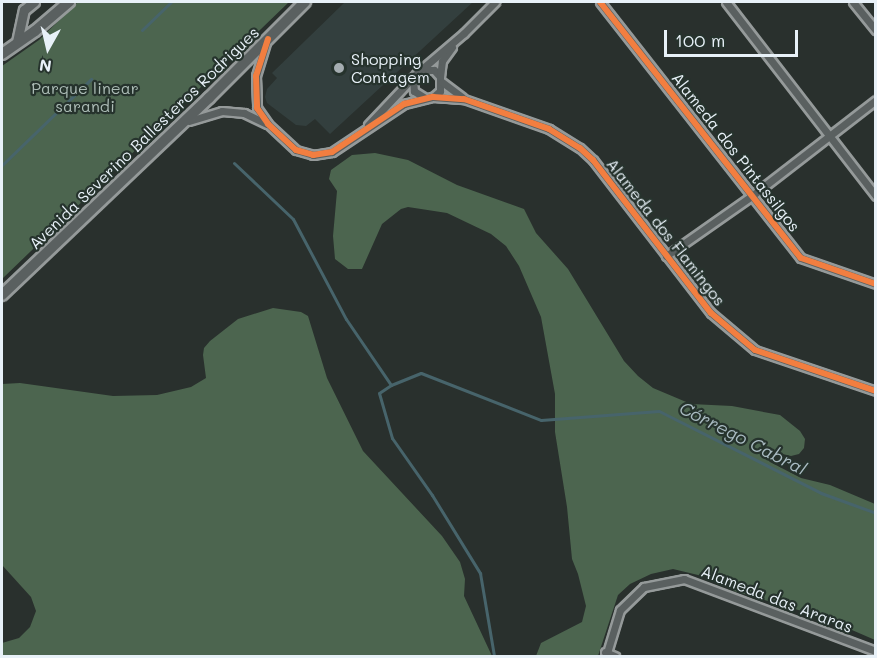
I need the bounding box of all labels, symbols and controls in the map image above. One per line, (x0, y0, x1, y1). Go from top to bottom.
north arrow (18, 18, 78, 78)
scale bar (667, 18, 800, 56)
street label: Avenida Severino Ballesteros Rodrigues (25, 23, 263, 253)
text: 100 m (675, 28, 725, 52)
place label: Shopping Contagem (351, 49, 430, 87)
text: N (38, 55, 53, 78)
marker: Shopping Contagem (332, 61, 346, 75)
street label: Alameda dos Pintassilgos (668, 68, 804, 236)
park label: Parque linear sarandi (31, 78, 139, 116)
street label: Alameda dos Flamingos (603, 155, 729, 309)
water label: Córrego Cabral (676, 397, 810, 479)
street label: Alameda das Araras (698, 561, 856, 637)

